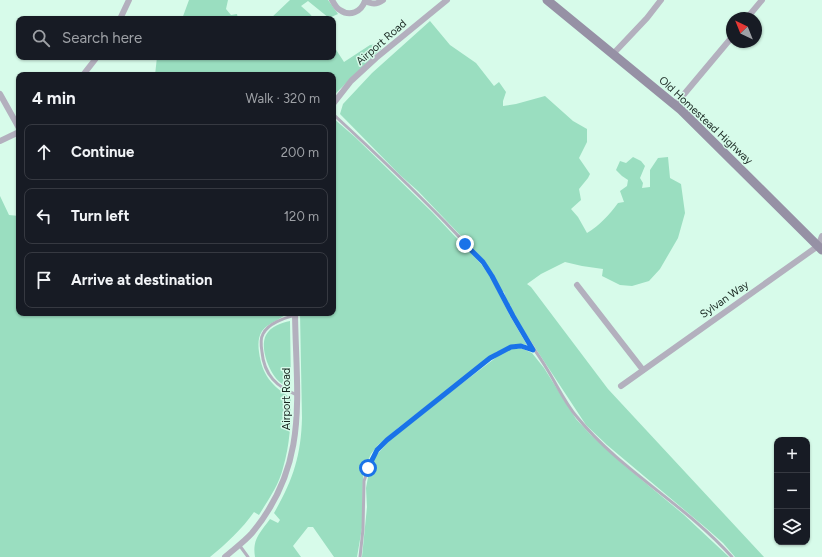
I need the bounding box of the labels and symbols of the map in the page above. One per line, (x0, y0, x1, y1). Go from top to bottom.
north arrow (726, 12, 762, 48)
street label: Airport Road (353, 17, 409, 68)
street label: Old Homestead Highway (656, 74, 755, 167)
route end (456, 235, 474, 253)
street label: Sylvan Way (697, 278, 751, 321)
street label: Airport Road (280, 368, 293, 430)
route start (359, 459, 377, 477)

